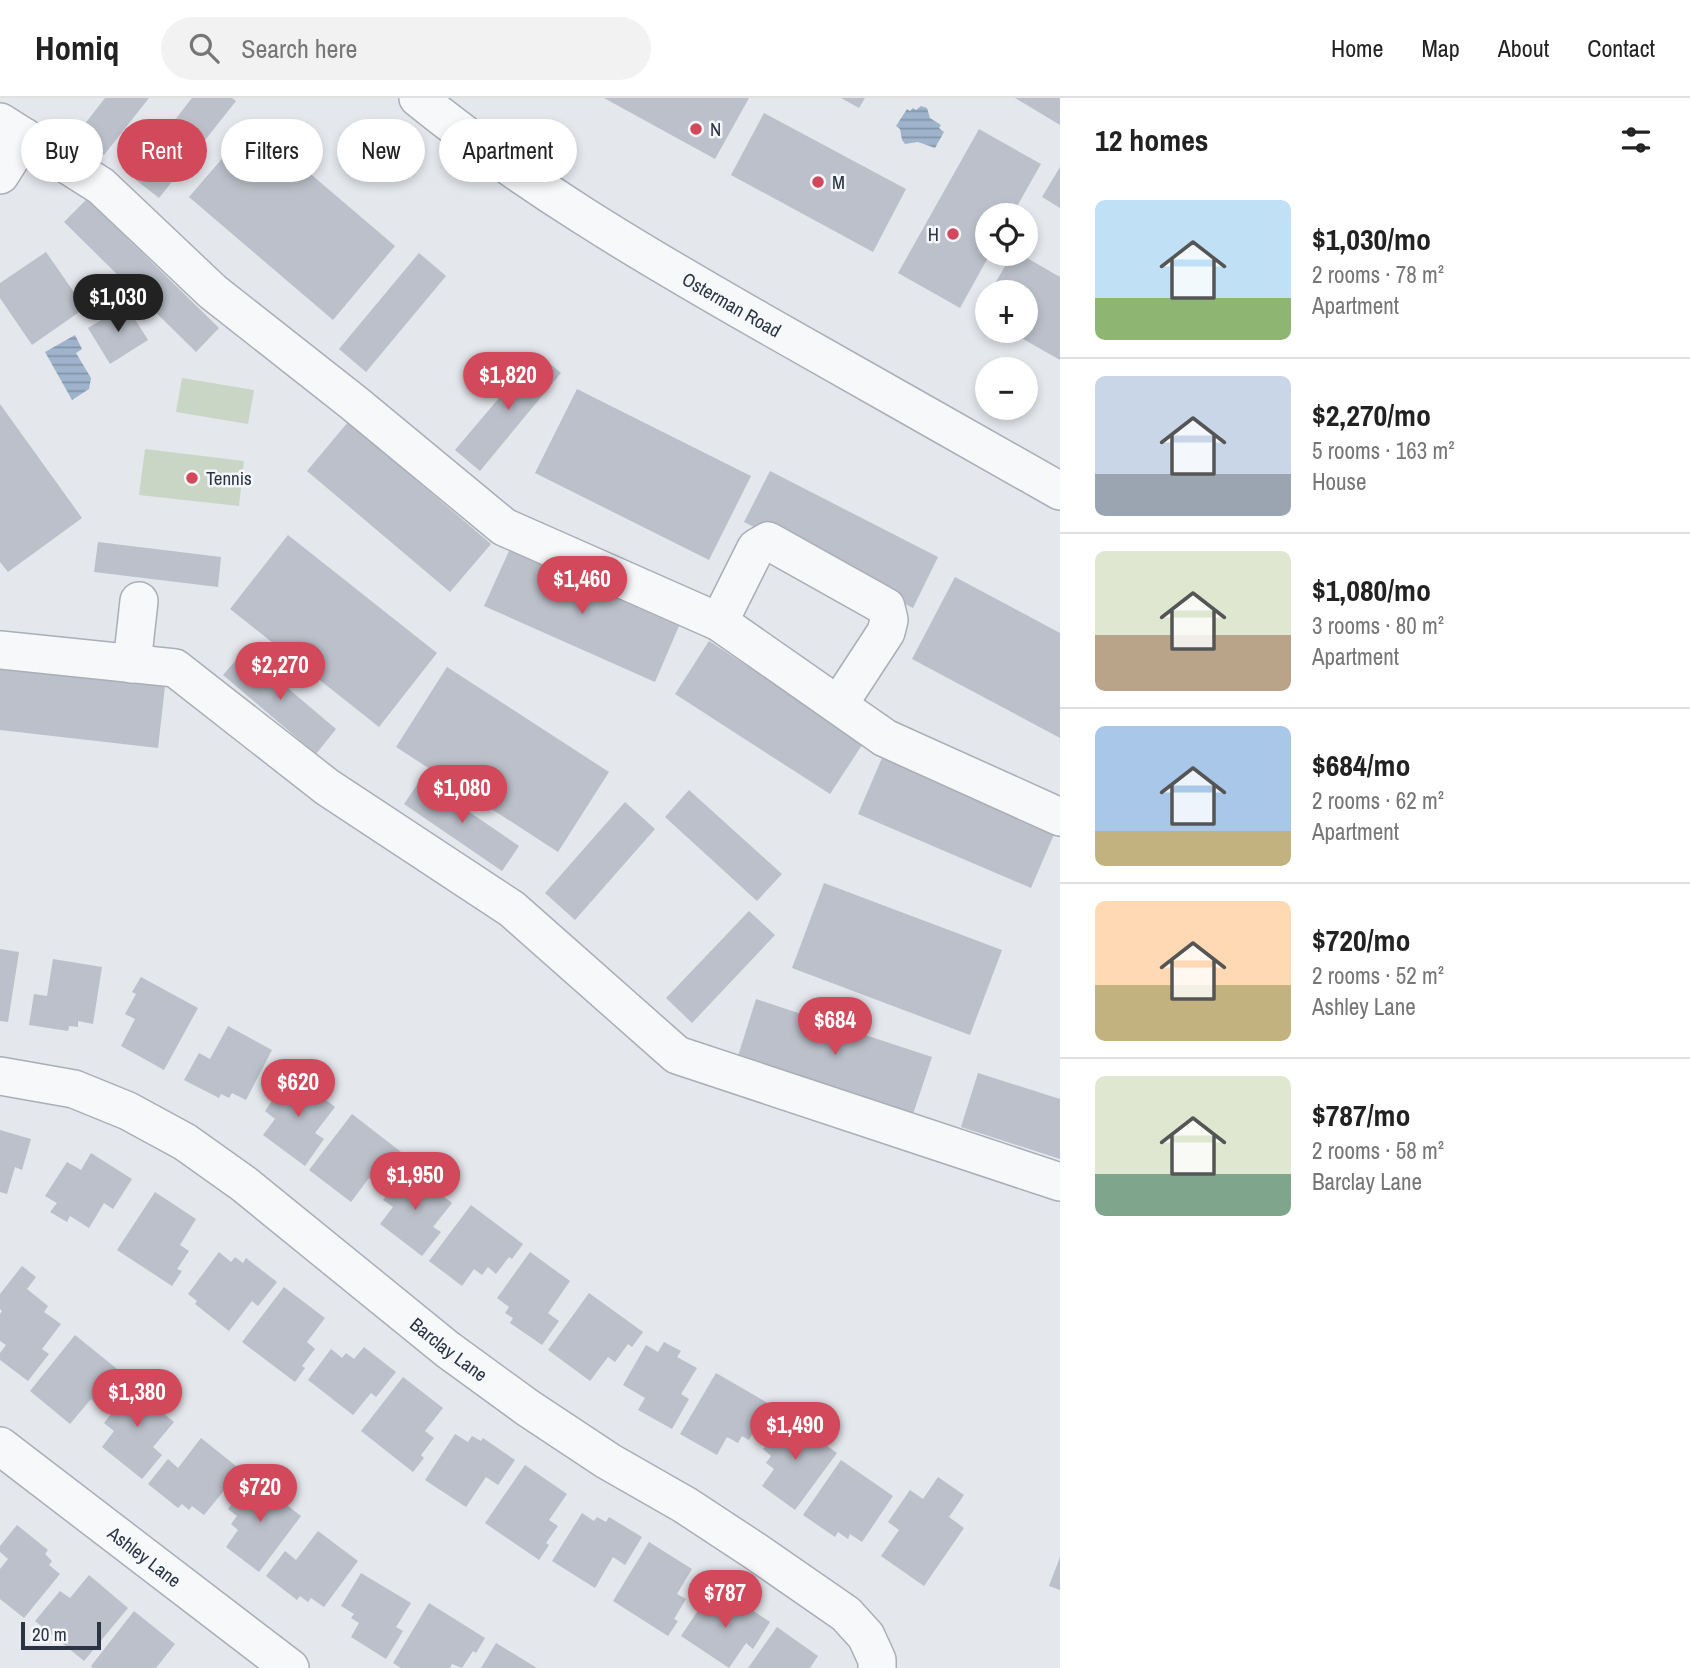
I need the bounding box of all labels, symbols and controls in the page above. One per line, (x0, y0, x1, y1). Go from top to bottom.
search box (161, 17, 651, 80)
text: Homiq (35, 26, 119, 70)
icon: search (185, 29, 223, 67)
text: Search here (241, 31, 357, 66)
text: Home (1331, 32, 1383, 64)
text: Map (1421, 32, 1460, 64)
text: About (1498, 32, 1549, 64)
text: Contact (1587, 32, 1655, 64)
place label: N (710, 116, 721, 142)
chip: Buy (21, 119, 103, 182)
chip: Rent (117, 119, 207, 182)
chip: Filters (221, 119, 323, 182)
chip: New (337, 119, 425, 182)
chip: Apartment (439, 119, 577, 182)
text: 12 homes (1095, 120, 1209, 160)
marker: N (688, 121, 704, 137)
icon: filters (1617, 121, 1655, 159)
place label: M (832, 169, 845, 195)
marker: M (810, 174, 826, 190)
map controls (975, 203, 1038, 420)
button: locate (975, 203, 1038, 266)
text: $1,030/mo (1312, 219, 1431, 259)
place label: H (928, 221, 939, 247)
marker: H (945, 226, 961, 242)
icon: home (1151, 228, 1235, 312)
text: 2 rooms · 78 m² (1312, 259, 1444, 290)
street label: Osterman Road (677, 266, 786, 343)
pin: $1,030 (61, 274, 175, 334)
button: + (975, 280, 1038, 343)
text: $1,030 (89, 281, 147, 312)
text: Apartment (1312, 290, 1399, 321)
pin: $1,820 (451, 352, 565, 412)
button: − (975, 357, 1038, 420)
text: $1,820 (479, 359, 537, 390)
text: $2,270/mo (1312, 395, 1431, 435)
icon: home (1151, 404, 1235, 488)
text: 5 rooms · 163 m² (1312, 435, 1455, 466)
place label: Tennis (206, 465, 252, 491)
text: House (1312, 466, 1367, 497)
marker: Tennis (184, 470, 200, 486)
pin: $1,460 (525, 556, 639, 616)
text: $1,460 (553, 563, 611, 594)
text: $1,080/mo (1312, 570, 1431, 610)
icon: home (1151, 579, 1235, 663)
text: 3 rooms · 80 m² (1312, 610, 1444, 641)
text: Apartment (1312, 641, 1399, 672)
pin: $2,270 (223, 642, 337, 702)
text: $2,270 (251, 649, 309, 680)
text: $684/mo (1312, 745, 1410, 785)
icon: home (1151, 754, 1235, 838)
pin: $1,080 (405, 766, 519, 825)
text: $1,080 (433, 772, 491, 803)
text: 2 rooms · 62 m² (1312, 785, 1444, 816)
text: Apartment (1312, 816, 1399, 847)
text: $720/mo (1312, 920, 1410, 960)
icon: home (1151, 929, 1235, 1013)
text: 2 rooms · 52 m² (1312, 960, 1444, 991)
text: Ashley Lane (1312, 991, 1416, 1022)
pin: $684 (794, 998, 876, 1057)
text: $684 (814, 1004, 856, 1035)
pin: $620 (257, 1060, 339, 1119)
text: $620 (277, 1066, 319, 1097)
text: $787/mo (1312, 1095, 1410, 1135)
icon: home (1151, 1104, 1235, 1188)
text: 2 rooms · 58 m² (1312, 1135, 1444, 1166)
pin: $1,950 (358, 1152, 472, 1212)
text: $1,950 (386, 1159, 444, 1190)
text: Barclay Lane (1312, 1166, 1422, 1197)
street label: Barclay Lane (405, 1311, 493, 1387)
pin: $1,380 (80, 1370, 194, 1429)
text: $1,380 (108, 1376, 166, 1407)
pin: $1,490 (738, 1402, 852, 1462)
text: $1,490 (766, 1409, 824, 1440)
pin: $720 (219, 1464, 301, 1524)
text: $720 (239, 1471, 281, 1502)
street label: Ashley Lane (102, 1520, 187, 1593)
pin: $787 (684, 1570, 766, 1630)
text: $787 (704, 1577, 746, 1608)
scale bar (21, 1619, 102, 1651)
text: 20 m (32, 1621, 67, 1647)

